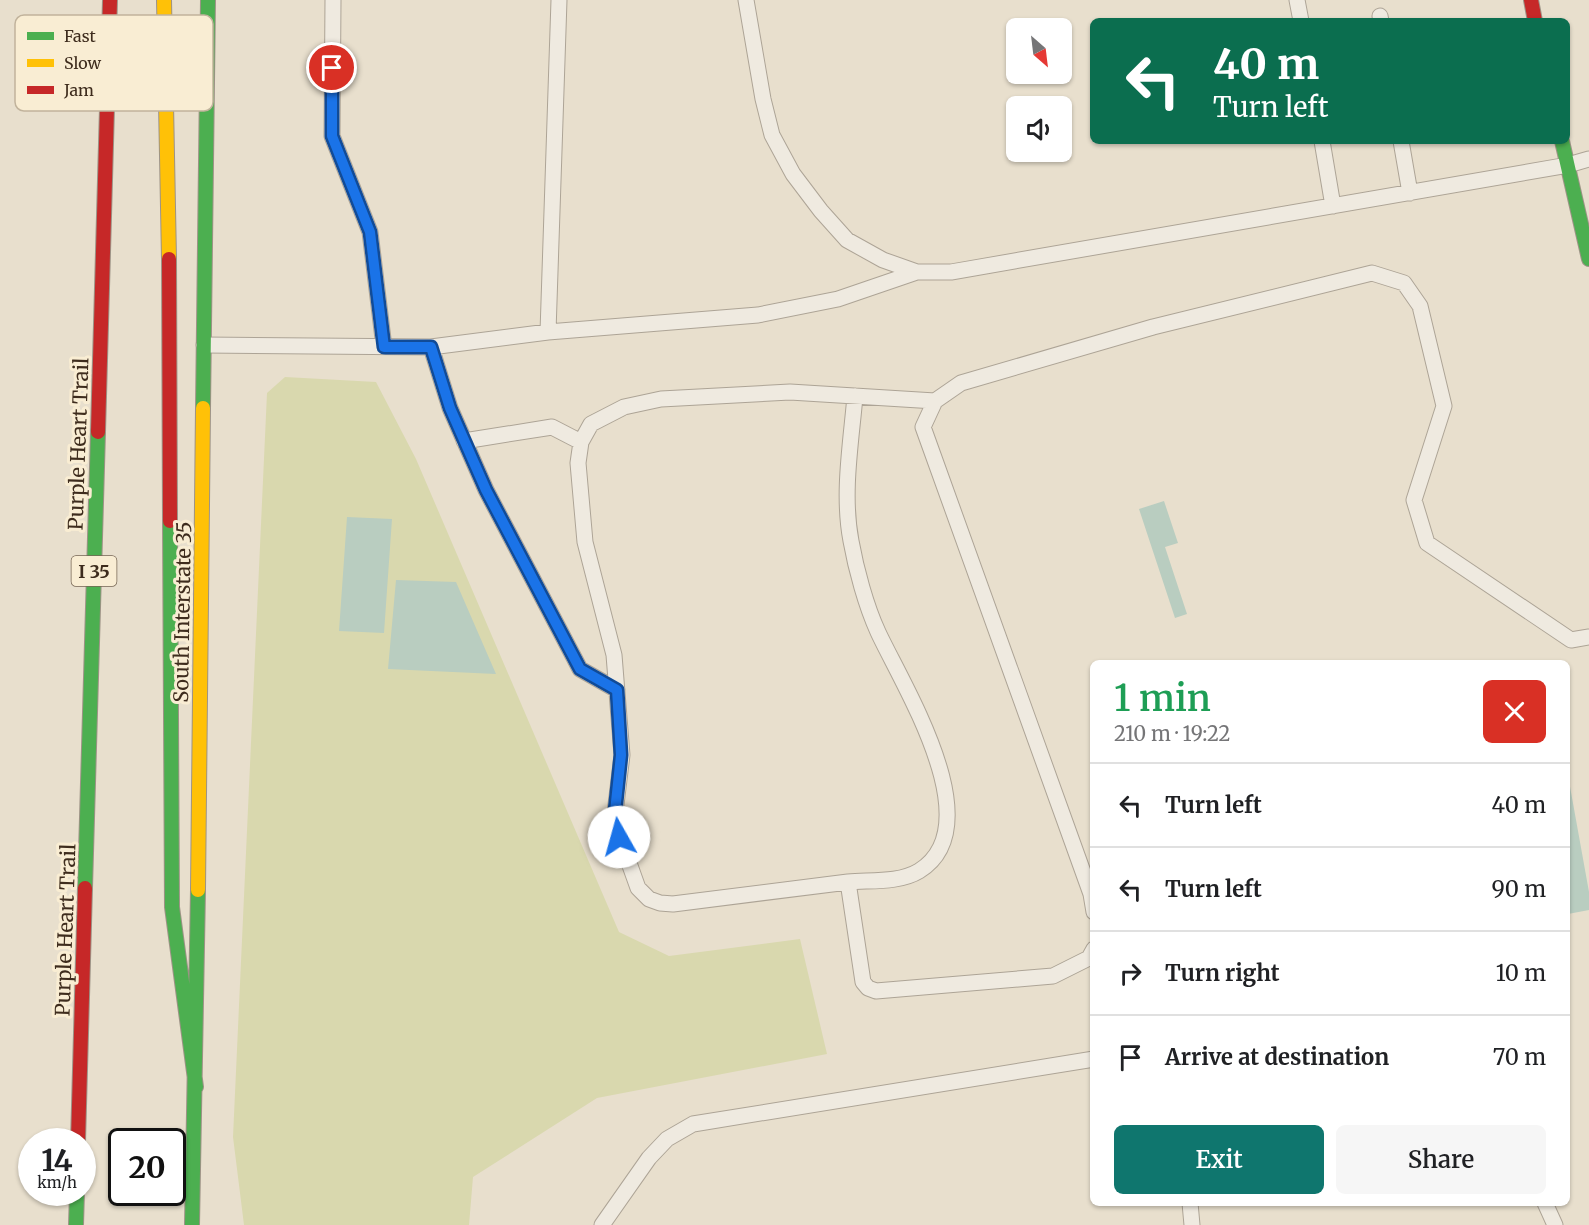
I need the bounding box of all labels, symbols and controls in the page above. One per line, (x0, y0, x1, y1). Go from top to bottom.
legend (15, 15, 213, 111)
north arrow (1006, 18, 1072, 84)
map controls (1006, 18, 1072, 162)
text: Fast (64, 26, 97, 46)
text: 40 m (1213, 38, 1319, 90)
pin (306, 42, 357, 93)
icon: left (1114, 42, 1192, 120)
icon: arrive (315, 51, 348, 84)
text: Slow (64, 53, 102, 73)
text: Jam (63, 80, 94, 100)
text: Turn left (1213, 90, 1328, 124)
button: sound (1006, 96, 1072, 162)
street label: Purple Heart Trail (62, 357, 94, 531)
street label: South Interstate 35 (168, 521, 196, 703)
road number: I 35 (72, 556, 116, 586)
text: 1 min (1114, 676, 1211, 721)
button: close (1483, 680, 1546, 743)
text: 210 m · 19:22 (1114, 721, 1230, 746)
icon: left (1114, 789, 1147, 822)
text: Turn left (1165, 791, 1262, 819)
text: 40 m (1491, 791, 1546, 819)
position arrow (587, 805, 651, 869)
street label: Purple Heart Trail (49, 843, 81, 1017)
icon: left (1114, 873, 1147, 906)
text: Turn left (1165, 875, 1262, 903)
text: 90 m (1491, 875, 1546, 903)
icon: right (1114, 957, 1147, 990)
text: Turn right (1165, 959, 1279, 987)
text: 10 m (1496, 959, 1546, 987)
icon: arrive (1114, 1041, 1147, 1074)
text: Arrive at destination (1165, 1043, 1389, 1071)
text: 70 m (1493, 1043, 1546, 1071)
button: Exit (1114, 1125, 1324, 1194)
button: Share (1336, 1125, 1546, 1194)
speed limit sign: 20 (108, 1128, 186, 1206)
text: 14 (41, 1141, 73, 1179)
text: km/h (37, 1173, 77, 1192)

